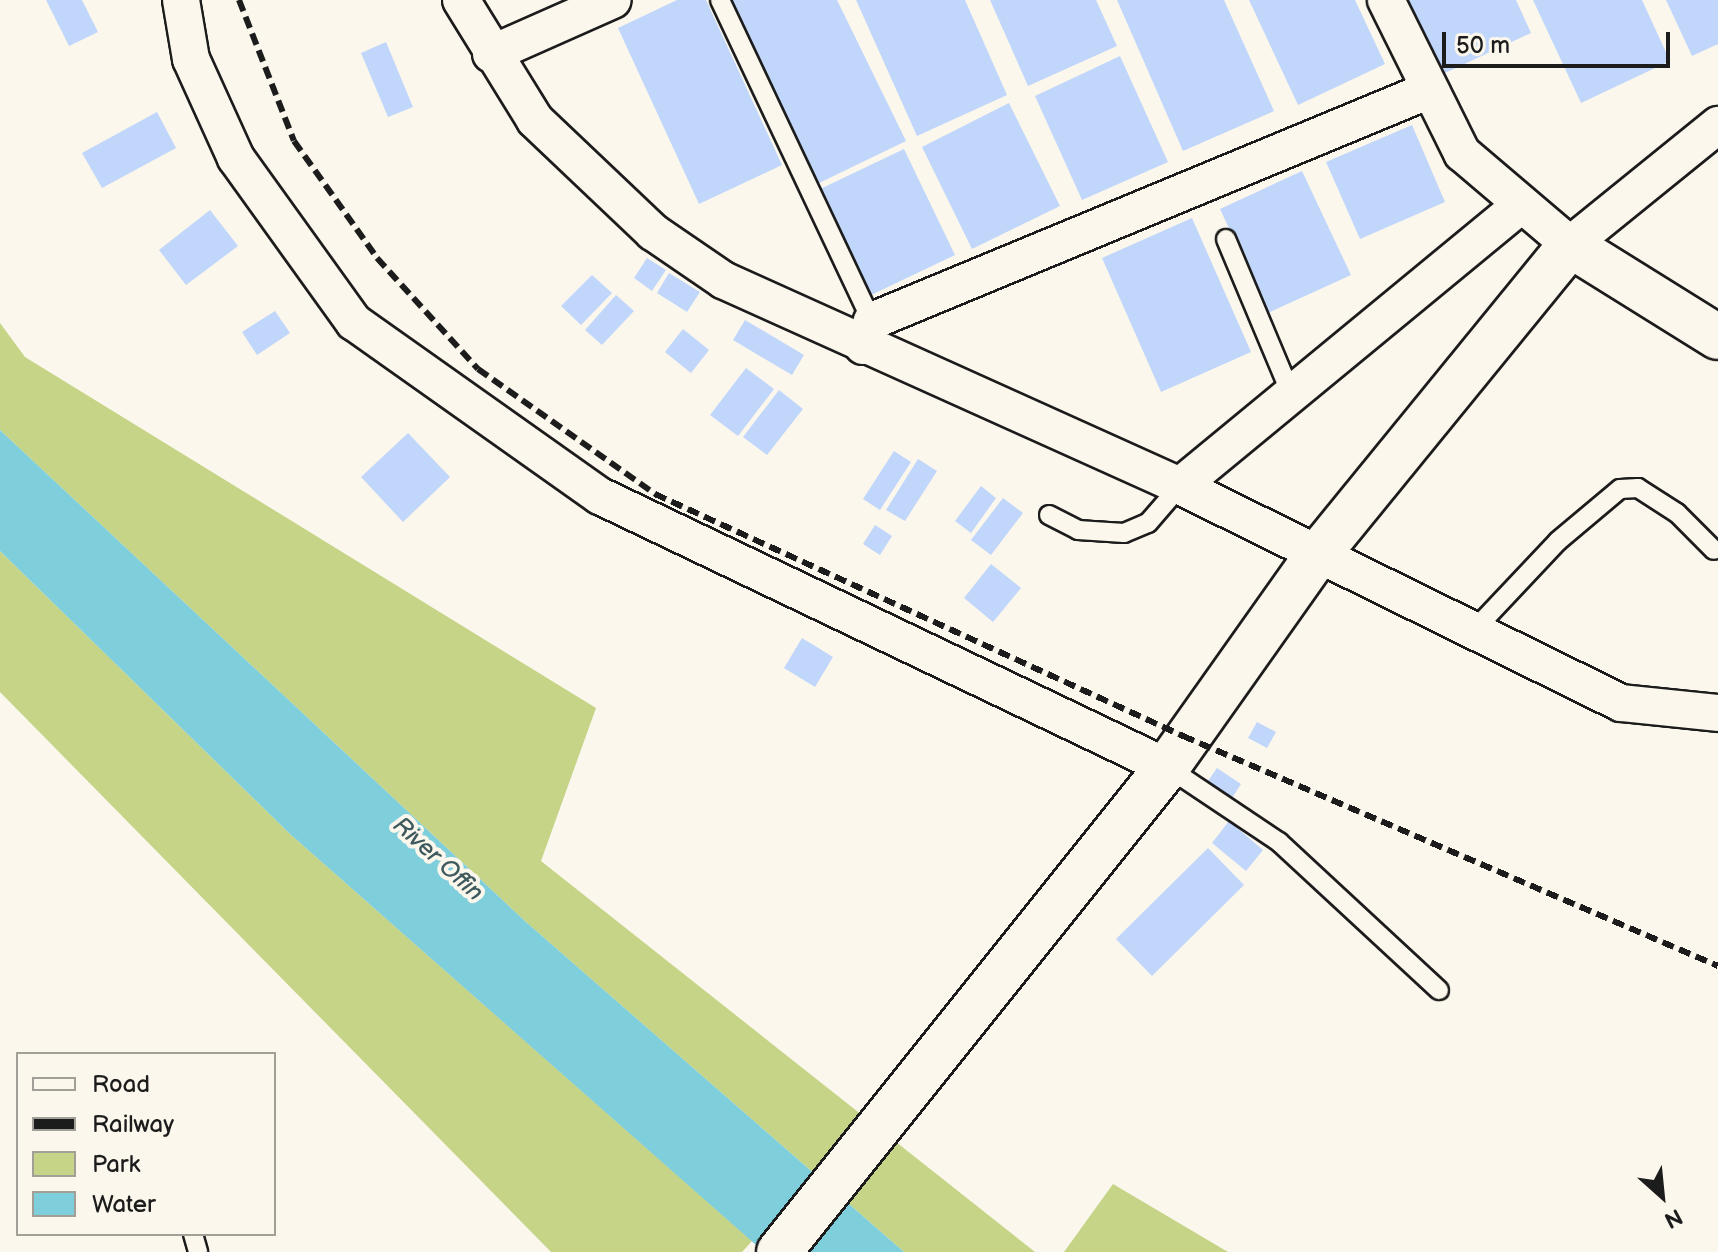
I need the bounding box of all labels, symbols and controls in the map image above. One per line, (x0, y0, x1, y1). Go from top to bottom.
scale bar (1446, 16, 1674, 66)
text: 50 m (1456, 31, 1510, 60)
water label: River Offin (387, 811, 489, 907)
legend (16, 1052, 276, 1236)
text: Road (92, 1070, 150, 1099)
text: Railway (92, 1110, 174, 1139)
text: Park (92, 1150, 140, 1179)
north arrow (1622, 1156, 1702, 1236)
text: Water (92, 1190, 156, 1219)
text: N (1660, 1202, 1687, 1234)

